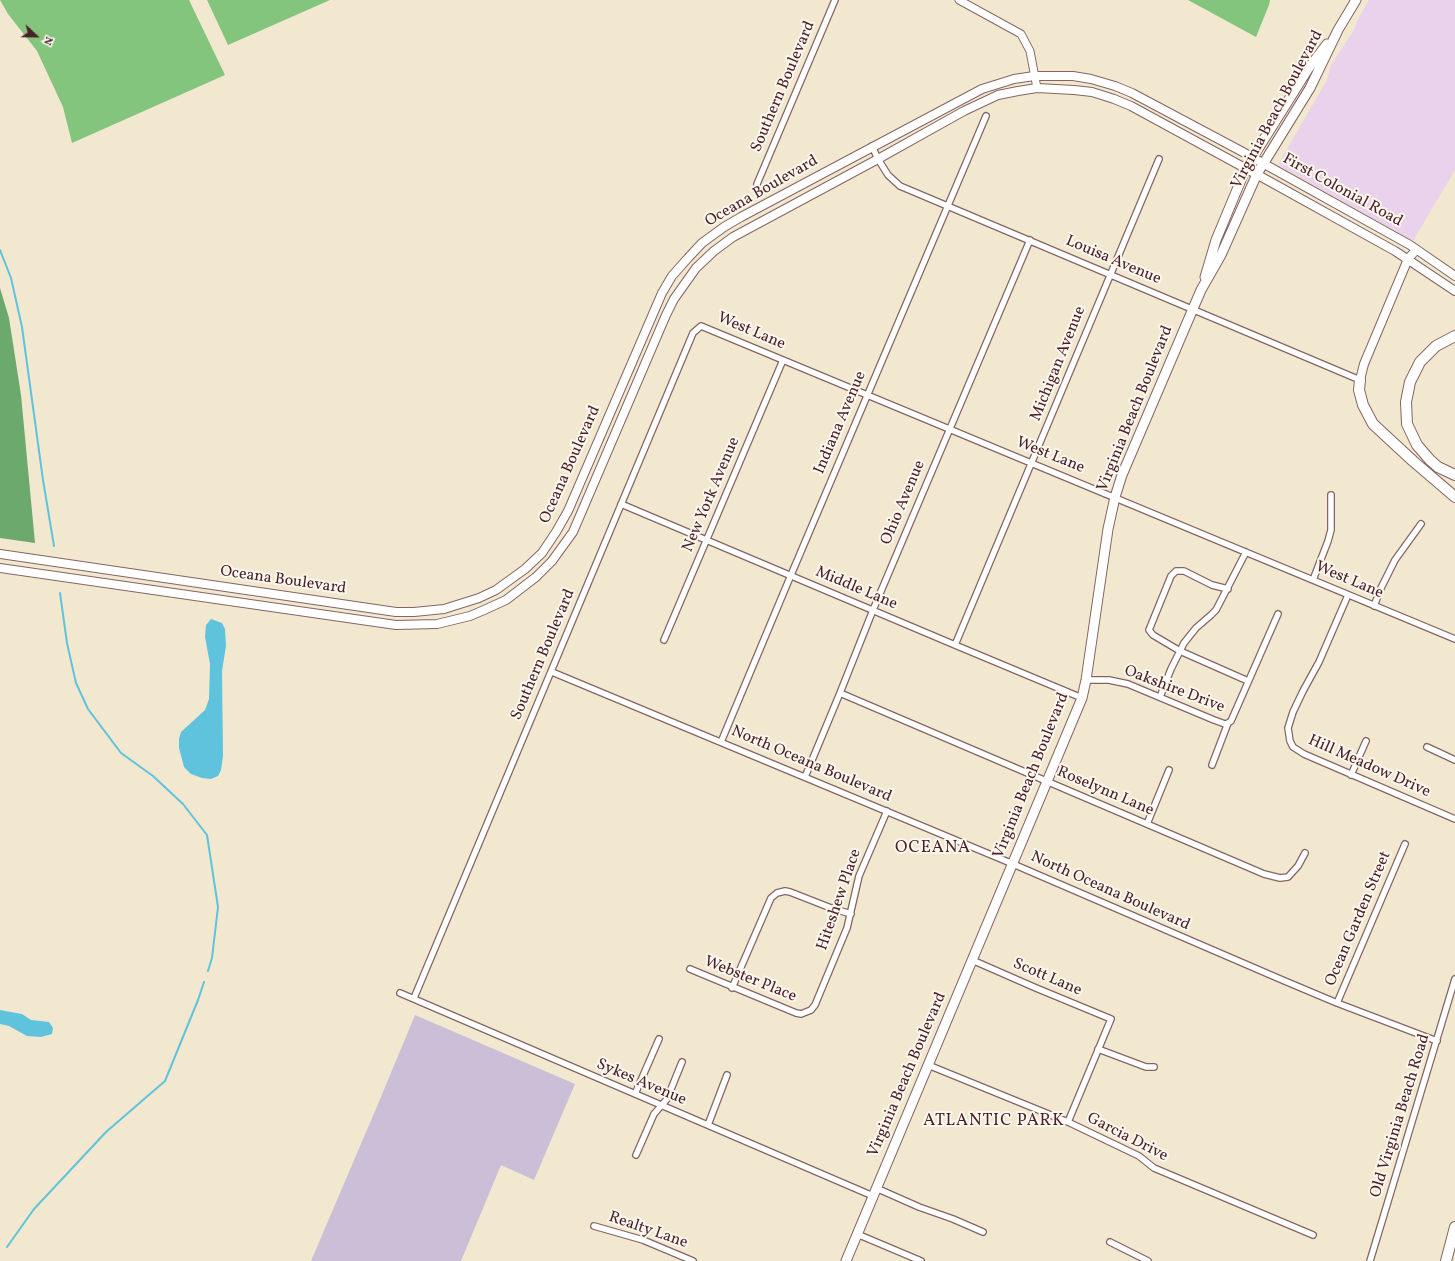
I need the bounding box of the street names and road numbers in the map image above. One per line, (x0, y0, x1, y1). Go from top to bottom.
street label: Southern Boulevard (748, 19, 820, 155)
street label: Virginia Beach Boulevard (1228, 27, 1328, 193)
street label: First Colonial Road (1279, 150, 1405, 232)
street label: Oceana Boulevard (702, 152, 822, 232)
street label: Louisa Avenue (1062, 232, 1164, 290)
street label: Michigan Avenue (1027, 304, 1091, 424)
street label: West Lane (714, 309, 788, 355)
street label: Virginia Beach Boulevard (1094, 323, 1178, 495)
street label: Indiana Avenue (811, 369, 871, 477)
street label: Oceana Boulevard (536, 403, 606, 527)
street label: West Lane (1013, 434, 1087, 478)
street label: New York Avenue (679, 435, 745, 555)
street label: Ohio Avenue (878, 458, 930, 548)
street label: West Lane (1312, 558, 1386, 604)
street label: Oceana Boulevard (219, 563, 347, 599)
street label: Middle Lane (812, 563, 900, 615)
street label: Southern Boulevard (508, 587, 580, 723)
street label: Oakshire Drive (1121, 662, 1227, 718)
street label: Virginia Beach Boulevard (990, 690, 1074, 862)
street label: North Oceana Boulevard (728, 722, 894, 808)
street label: Hill Meadow Drive (1305, 731, 1433, 803)
street label: Roselynn Lane (1054, 763, 1156, 821)
street label: Hiteshew Place (814, 847, 866, 953)
street label: North Oceana Boulevard (1027, 848, 1193, 936)
street label: Ocean Garden Street (1322, 849, 1396, 989)
street label: Webster Place (701, 953, 799, 1007)
street label: Scott Lane (1010, 955, 1084, 1001)
street label: Virginia Beach Boulevard (865, 990, 951, 1160)
street label: Old Virginia Beach Road (1367, 1032, 1435, 1200)
street label: Sykes Avenue (593, 1055, 689, 1111)
street label: Garcia Drive (1083, 1109, 1171, 1167)
street label: Realty Lane (606, 1208, 690, 1254)

